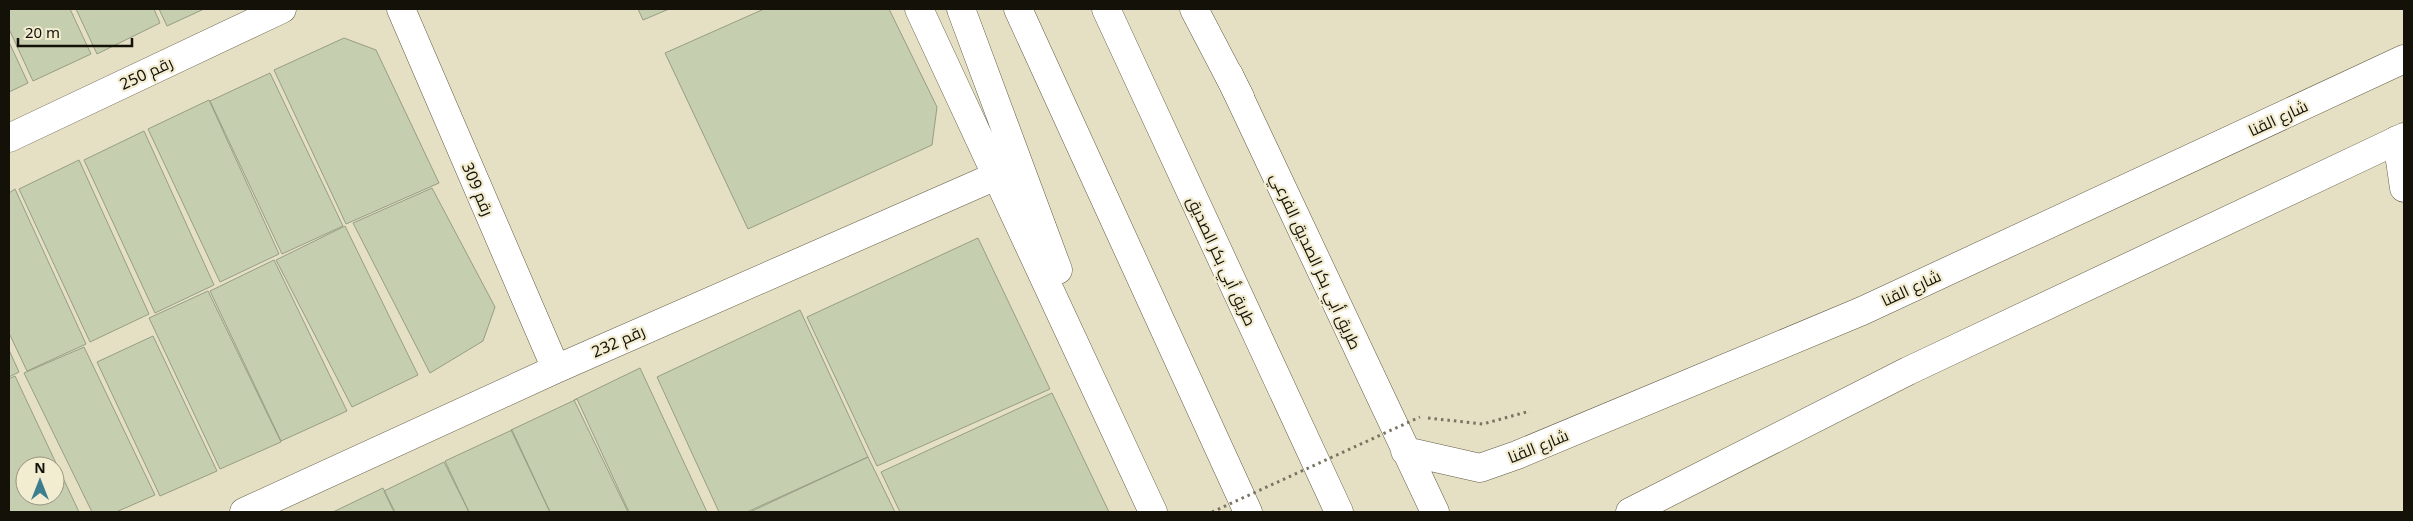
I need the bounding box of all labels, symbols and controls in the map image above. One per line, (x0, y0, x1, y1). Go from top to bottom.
scale bar (18, 15, 131, 47)
text: 20 m (25, 22, 60, 42)
street label: رقم 250 (116, 51, 176, 96)
street label: شارع القنا (2245, 95, 2312, 142)
street label: رقم 309 (456, 159, 499, 220)
street label: طريق أبي بكر الصديق الفرعي (1263, 169, 1367, 354)
street label: طريق أبي بكر الصديق (1180, 193, 1262, 331)
street label: شارع القنا (1878, 265, 1945, 312)
street label: رقم 232 (588, 320, 649, 363)
street label: شارع القنا (1504, 424, 1572, 469)
north arrow (15, 456, 65, 506)
text: N (34, 458, 46, 477)

